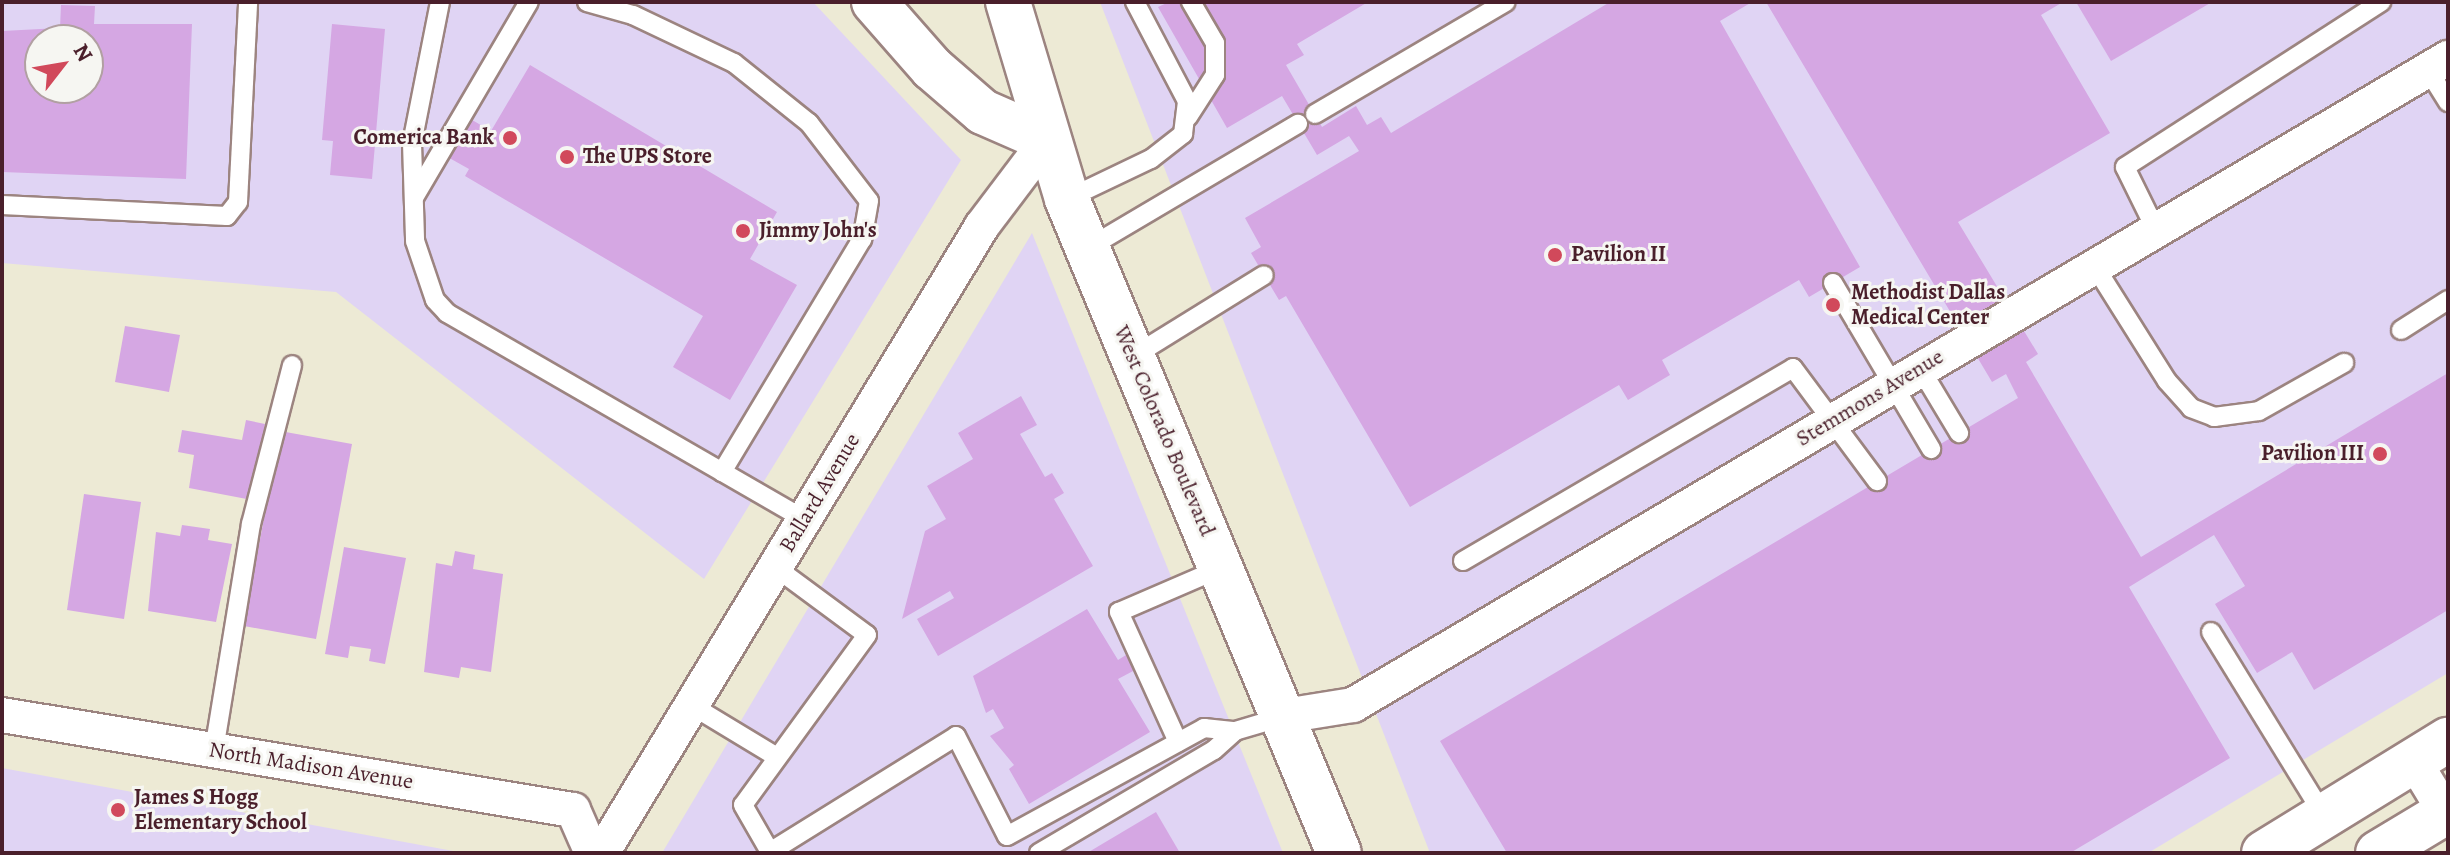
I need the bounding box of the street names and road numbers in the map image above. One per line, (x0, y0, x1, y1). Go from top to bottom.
street label: West Colorado Boulevard (1108, 322, 1220, 540)
street label: Stemmons Avenue (1792, 344, 1948, 452)
street label: Ballard Avenue (774, 429, 866, 557)
street label: North Madison Avenue (207, 737, 415, 795)

